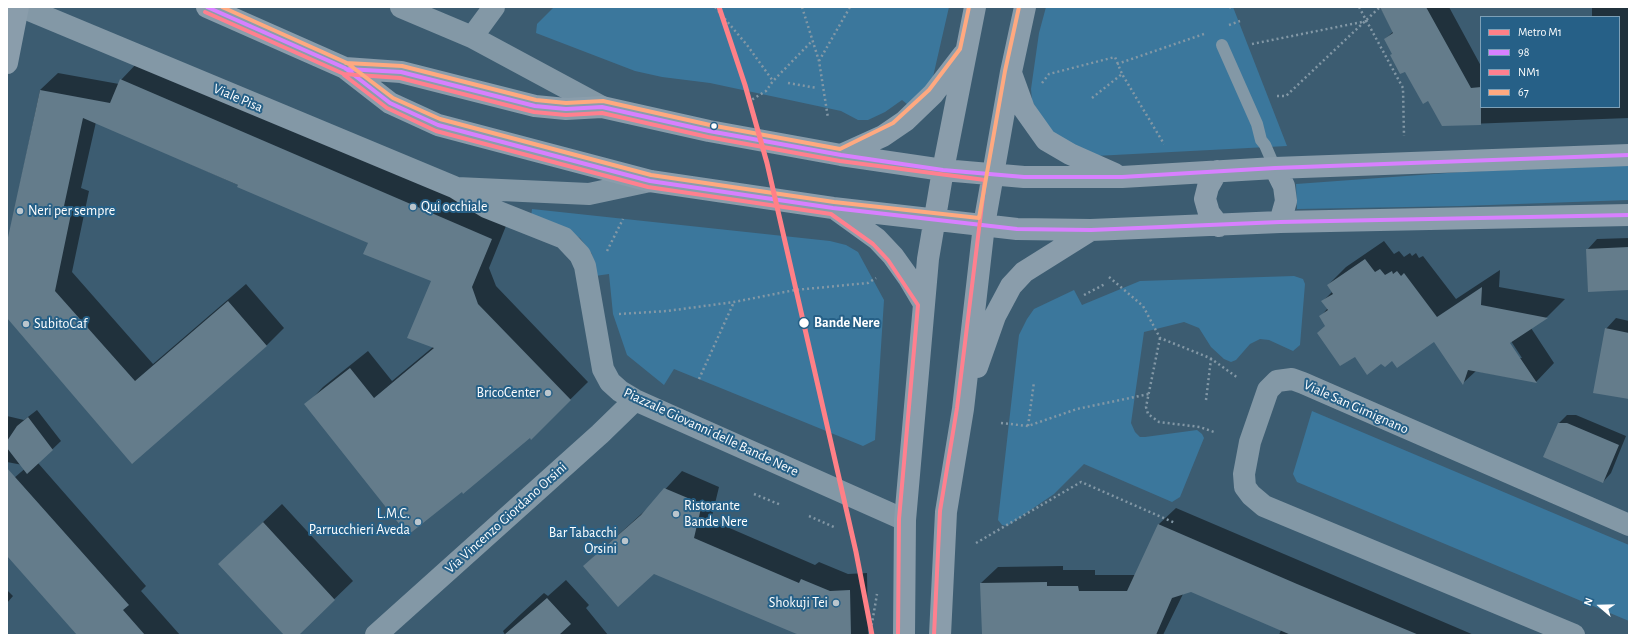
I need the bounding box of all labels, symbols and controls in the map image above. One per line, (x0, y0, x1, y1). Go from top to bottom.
legend (1480, 16, 1620, 108)
text: Metro M1 (1518, 26, 1562, 38)
text: 98 (1518, 46, 1529, 58)
text: NM1 (1518, 66, 1540, 78)
street label: Viale Pisa (211, 80, 265, 116)
text: 67 (1518, 86, 1529, 98)
unlabelled marker (709, 121, 719, 131)
place label: Qui occhiale (421, 199, 487, 215)
marker: Qui occhiale (408, 202, 418, 212)
place label: Neri per sempre (28, 203, 115, 219)
marker: Neri per sempre (15, 206, 25, 216)
place label: Bande Nere (814, 315, 880, 331)
place label: SubitoCaf (34, 316, 87, 332)
marker: Bande Nere (797, 316, 811, 330)
marker: SubitoCaf (21, 319, 31, 329)
street label: Viale San Gimignano (1301, 376, 1411, 438)
street label: Piazzale Giovanni delle Bande Nere (621, 384, 801, 480)
place label: BricoCenter (477, 385, 540, 401)
marker: BricoCenter (543, 388, 553, 398)
street label: Via Vincenzo Giordano Orsini (442, 459, 570, 577)
place label: Ristorante Bande Nere (684, 498, 748, 530)
place label: L.M.C. Parrucchieri Aveda (309, 506, 410, 538)
marker: Ristorante Bande Nere (671, 509, 681, 519)
marker: L.M.C. Parrucchieri Aveda (413, 517, 423, 527)
place label: Bar Tabacchi Orsini (549, 525, 617, 558)
marker: Bar Tabacchi Orsini (620, 536, 630, 546)
north arrow (1580, 586, 1620, 626)
place label: Shokuji Tei (769, 595, 828, 611)
text: N (1582, 596, 1595, 607)
marker: Shokuji Tei (831, 598, 841, 608)

